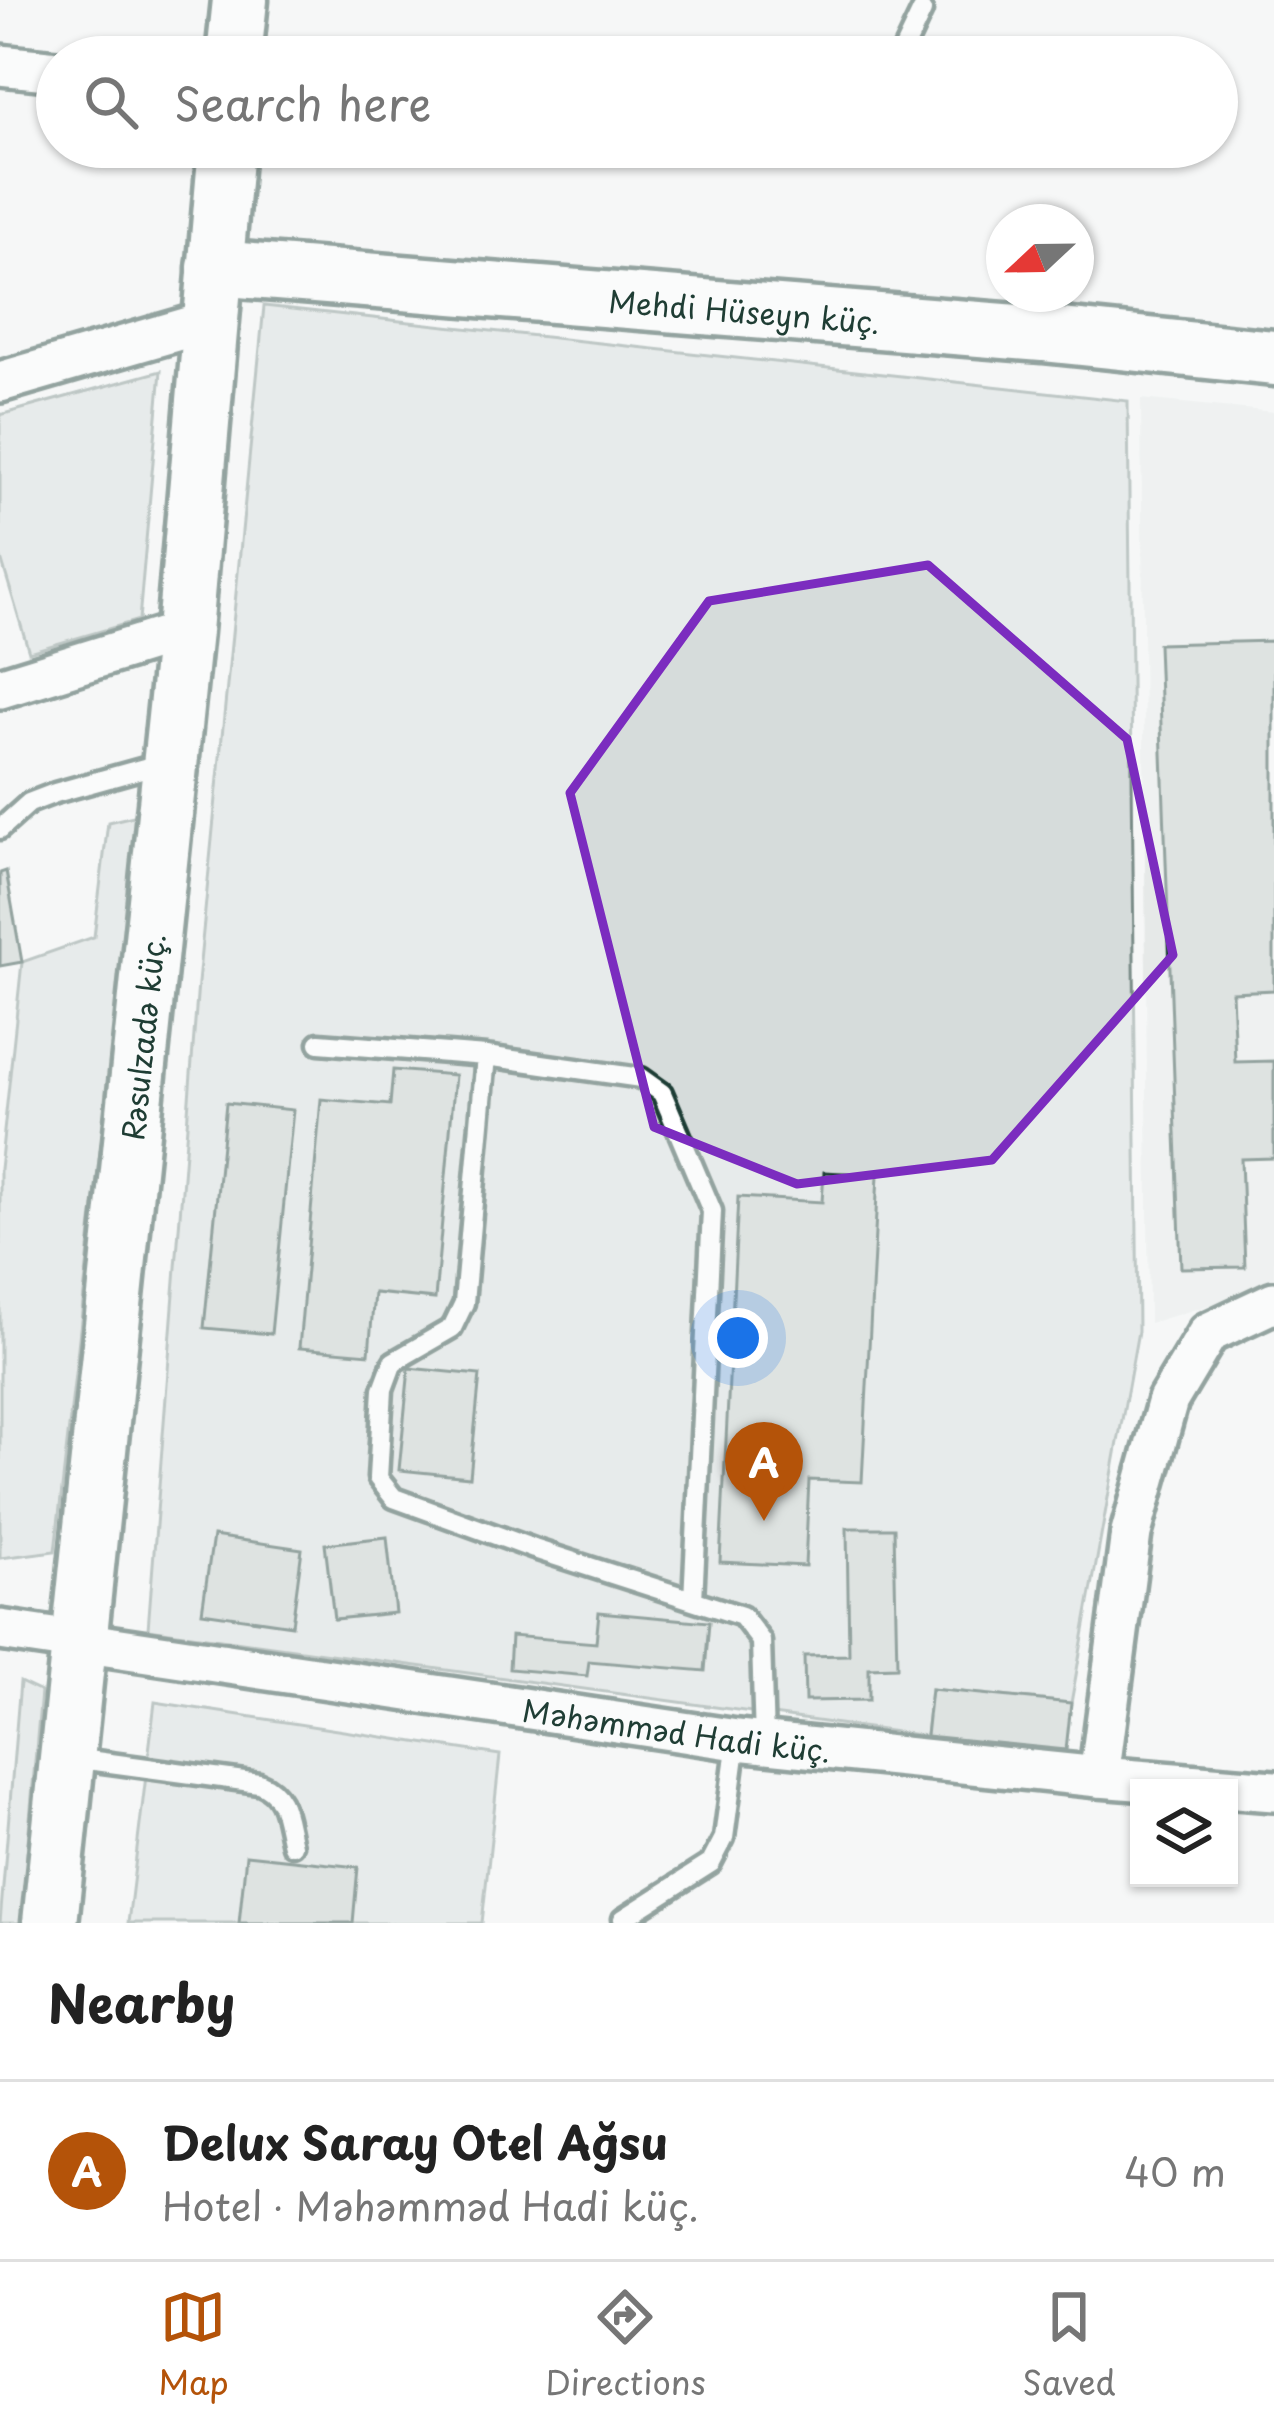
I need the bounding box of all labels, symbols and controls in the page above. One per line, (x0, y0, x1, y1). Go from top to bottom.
search box (36, 36, 1238, 168)
text: Search here (174, 68, 431, 136)
icon: search (78, 69, 144, 135)
north arrow (986, 204, 1094, 312)
street label: Mehdi Hüseyn küç. (607, 277, 882, 343)
street label: Rəsulzadə küç. (109, 931, 175, 1143)
your location (708, 1308, 768, 1368)
pin: A (725, 1422, 803, 1521)
street label: Məhəmməd Hadi küç. (520, 1686, 833, 1772)
map controls (1130, 1779, 1238, 1887)
button: layers (1130, 1779, 1238, 1887)
text: Nearby (48, 1963, 235, 2040)
text: Delux Saray Otel Ağsu (162, 2107, 668, 2175)
text: A (72, 2141, 102, 2200)
text: 40 m (1124, 2141, 1226, 2200)
text: Hotel · Məhəmməd Hadi küç. (162, 2175, 699, 2234)
tab: Map (158, 2284, 229, 2406)
tab: Directions (545, 2284, 706, 2406)
tab: Saved (1022, 2284, 1116, 2406)

